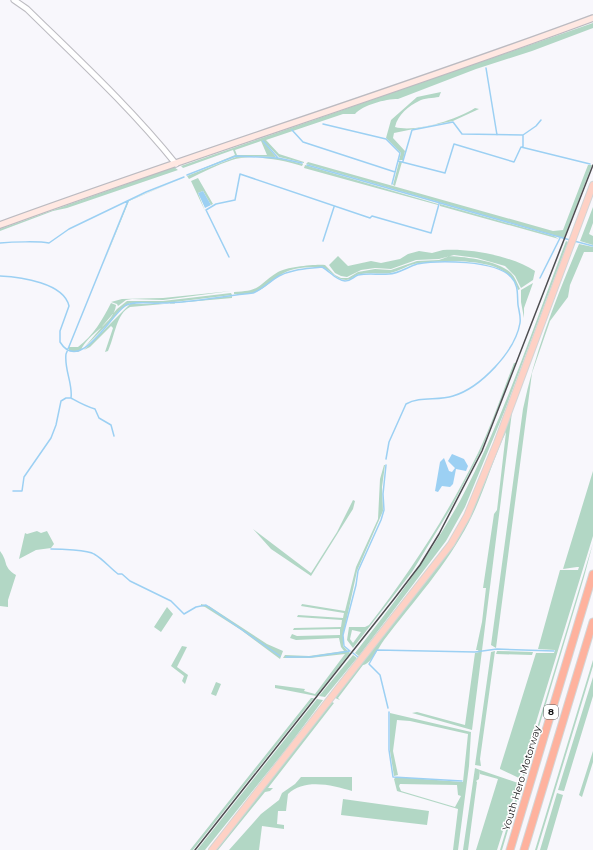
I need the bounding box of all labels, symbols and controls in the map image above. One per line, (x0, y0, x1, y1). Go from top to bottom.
road number: 8 (544, 705, 558, 719)
street label: Youth Hero Motorway (499, 724, 544, 832)

